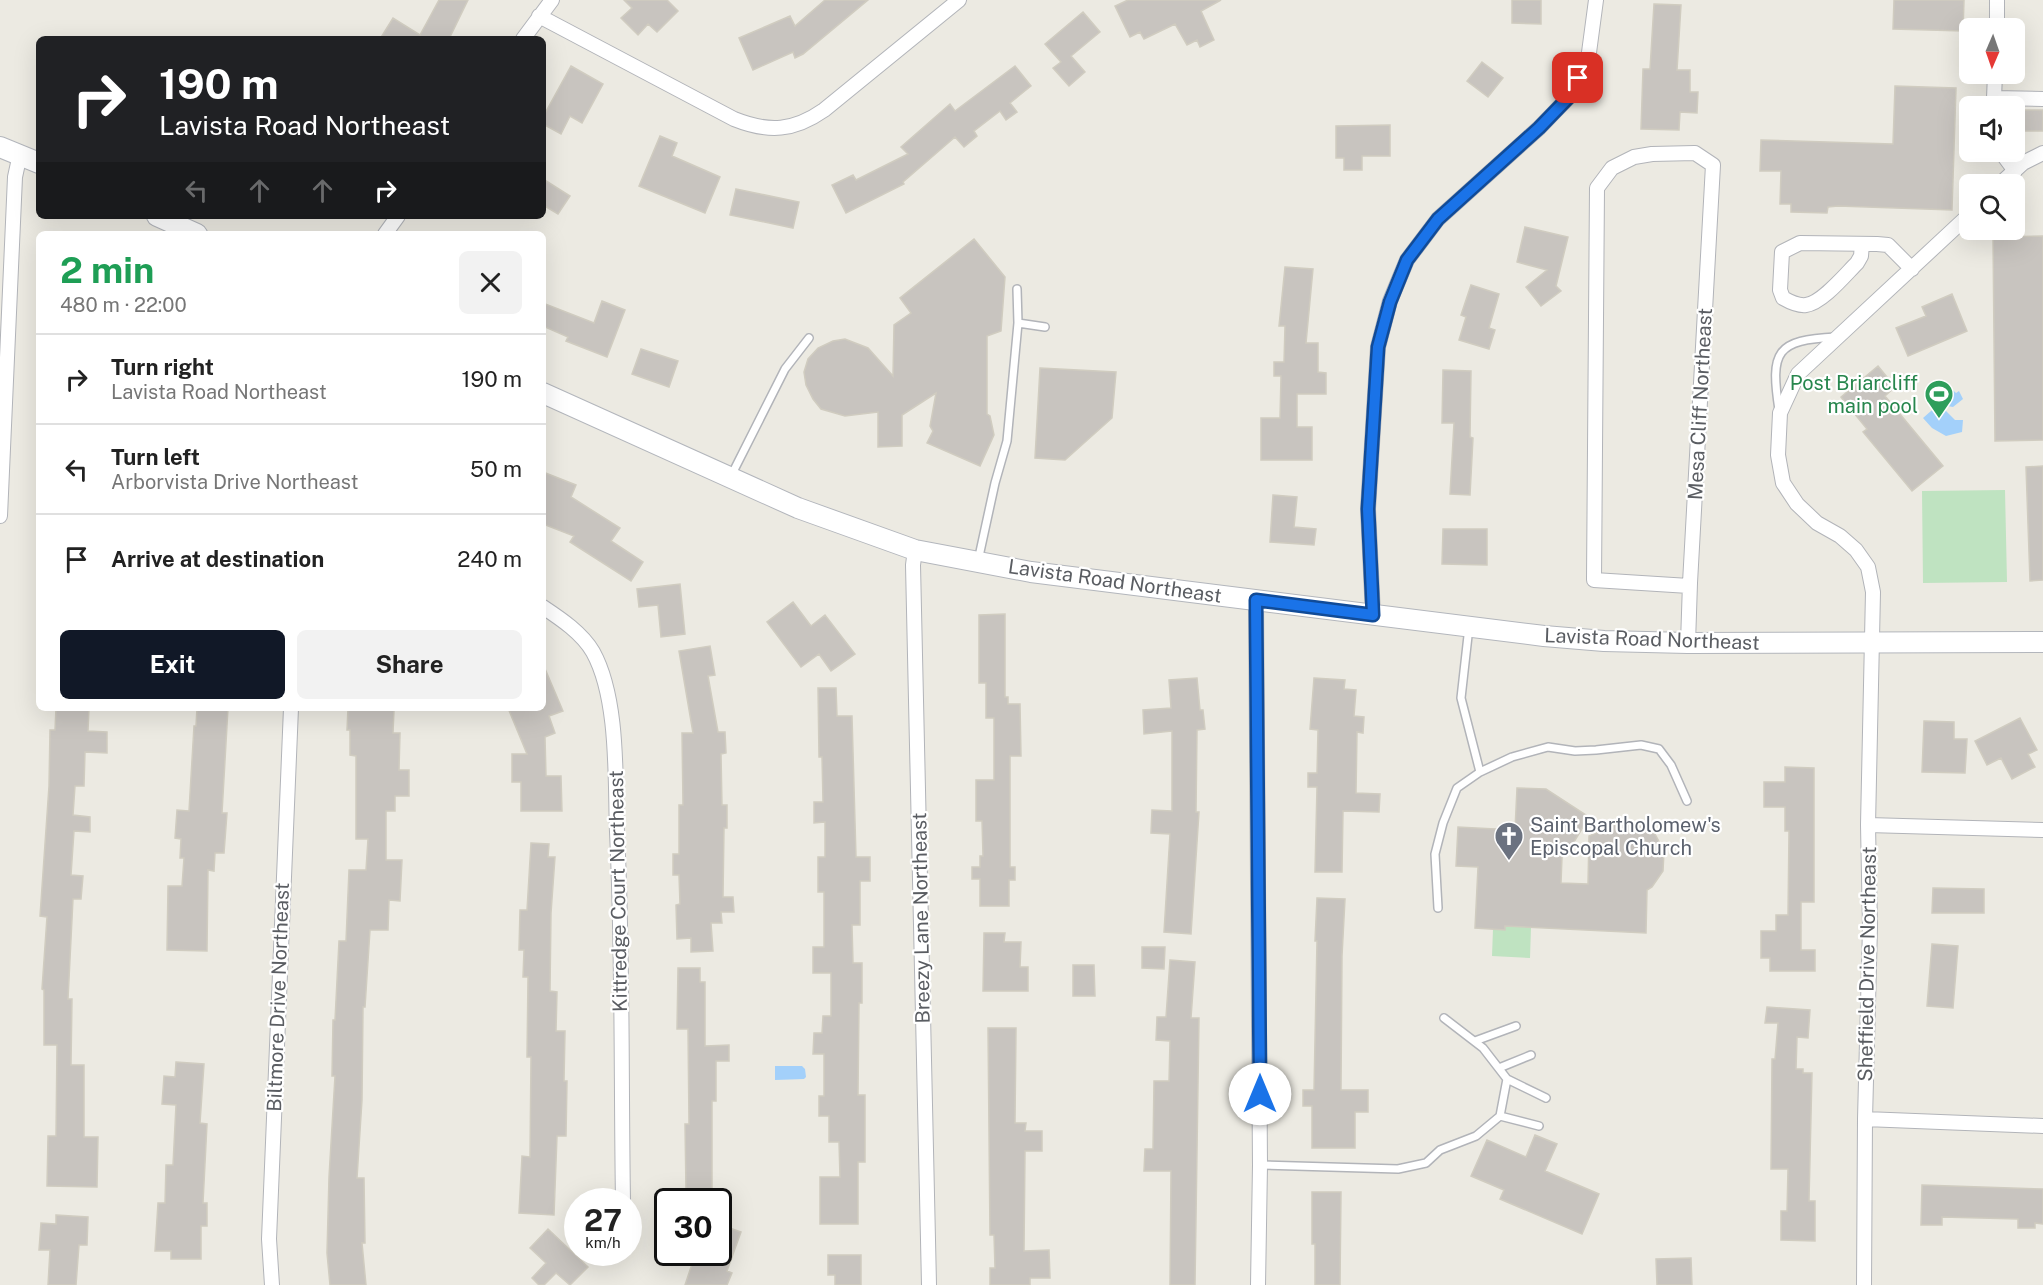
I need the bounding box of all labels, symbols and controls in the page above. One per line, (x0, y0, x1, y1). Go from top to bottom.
north arrow (1959, 18, 2025, 84)
map controls (1959, 18, 2025, 240)
pin (1552, 52, 1603, 103)
text: 190 m (159, 59, 279, 108)
icon: right (60, 60, 138, 138)
icon: arrive (1561, 61, 1594, 94)
button: sound (1959, 96, 2025, 162)
text: Lavista Road Northeast (159, 109, 450, 141)
icon: left (180, 174, 213, 207)
icon: ahead (243, 174, 276, 207)
icon: ahead (306, 174, 339, 207)
icon: right (369, 174, 402, 207)
button: search (1959, 174, 2025, 240)
text: 2 min (60, 249, 154, 291)
button: close (459, 251, 522, 314)
text: 480 m · 22:00 (60, 293, 187, 317)
street label: Mesa Cliff Northeast (1683, 307, 1717, 501)
text: Turn right (111, 354, 214, 380)
icon: right (60, 363, 93, 396)
text: 190 m (462, 366, 522, 392)
place label: Post Briarcliff main pool (1790, 371, 1918, 418)
sports icon: Post Briarcliff main pool (1923, 378, 1955, 420)
text: Lavista Road Northeast (111, 380, 327, 404)
text: Turn left (111, 444, 200, 470)
icon: left (60, 453, 93, 486)
text: 50 m (470, 456, 522, 482)
text: Arborvista Drive Northeast (111, 470, 358, 494)
icon: arrive (60, 543, 93, 576)
text: Arrive at destination (111, 546, 324, 572)
text: 240 m (457, 546, 522, 572)
street label: Lavista Road Northeast (1007, 554, 1223, 608)
street label: Lavista Road Northeast (1544, 623, 1760, 655)
button: Exit (60, 630, 285, 699)
button: Share (297, 630, 522, 699)
street label: Kittredge Court Northeast (604, 770, 632, 1012)
street label: Breezy Lane Northeast (907, 812, 935, 1024)
place label: Saint Bartholomew's Episcopal Church (1530, 813, 1721, 860)
church icon: Saint Bartholomew's Episcopal Church (1493, 820, 1525, 862)
street label: Sheffield Drive Northeast (1853, 846, 1881, 1082)
street label: Biltmore Drive Northeast (262, 882, 294, 1112)
position arrow (1228, 1062, 1292, 1126)
speed limit sign: 30 (654, 1188, 732, 1266)
text: 27 (584, 1202, 622, 1238)
text: km/h (585, 1234, 621, 1251)

